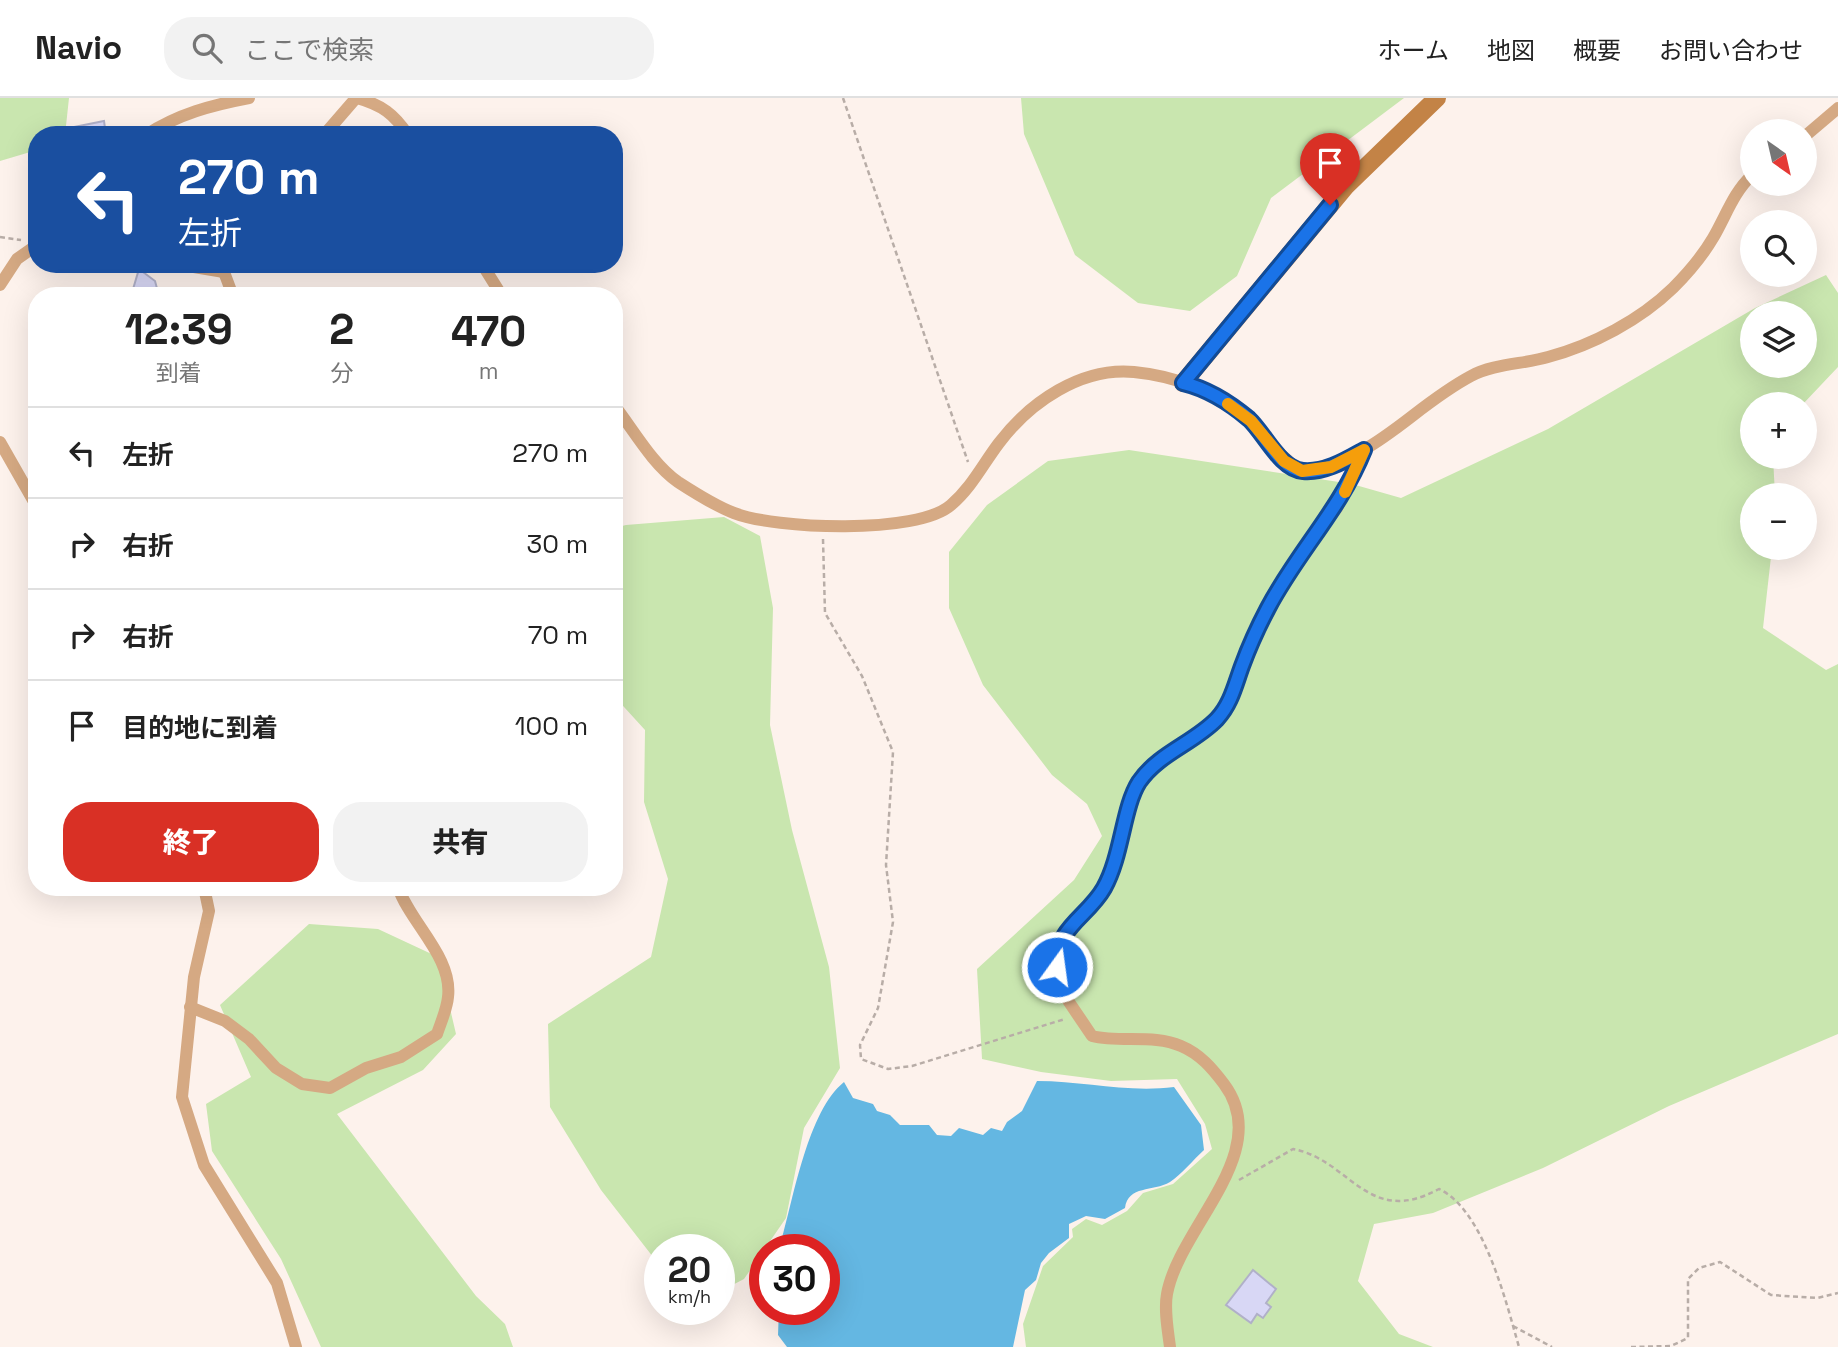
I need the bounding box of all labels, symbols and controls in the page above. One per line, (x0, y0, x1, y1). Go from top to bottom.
search box (164, 17, 654, 80)
text: Navio (35, 27, 122, 69)
icon: search (188, 29, 226, 67)
text: ここで検索 (244, 33, 374, 67)
text: ホーム (1378, 35, 1449, 66)
text: 地図 (1487, 35, 1535, 66)
text: 概要 (1573, 35, 1621, 66)
text: お問い合わせ (1659, 35, 1803, 66)
north arrow (1740, 119, 1816, 196)
map controls (1740, 119, 1817, 560)
pin (1300, 133, 1360, 205)
icon: arrive (1311, 144, 1349, 182)
text: 270 m (178, 146, 320, 208)
icon: left (63, 154, 154, 245)
button: search (1740, 210, 1817, 287)
text: 左折 (178, 213, 242, 253)
button: layers (1740, 301, 1817, 378)
text: 12:39 (125, 303, 233, 356)
text: 2 (329, 303, 354, 356)
text: 470 (451, 305, 526, 358)
text: m (479, 356, 499, 386)
text: 到着 (156, 358, 202, 388)
text: 分 (330, 358, 353, 388)
button: + (1740, 392, 1817, 469)
icon: left (63, 434, 101, 472)
text: 270 m (512, 436, 588, 470)
text: 左折 (122, 438, 174, 472)
button: − (1740, 483, 1817, 560)
icon: right (63, 525, 101, 563)
text: 30 m (527, 527, 588, 561)
text: 右折 (122, 529, 174, 563)
icon: right (63, 616, 101, 654)
text: 70 m (528, 618, 588, 652)
text: 右折 (122, 620, 174, 654)
icon: arrive (63, 707, 101, 745)
text: 100 m (515, 709, 588, 743)
text: 目的地に到着 (122, 711, 278, 745)
button: 終了 (63, 802, 319, 882)
button: 共有 (333, 802, 588, 882)
position arrow (1020, 930, 1094, 1004)
speed limit sign: 30 (749, 1234, 840, 1325)
text: 20 (668, 1248, 711, 1292)
text: km/h (668, 1285, 711, 1308)

